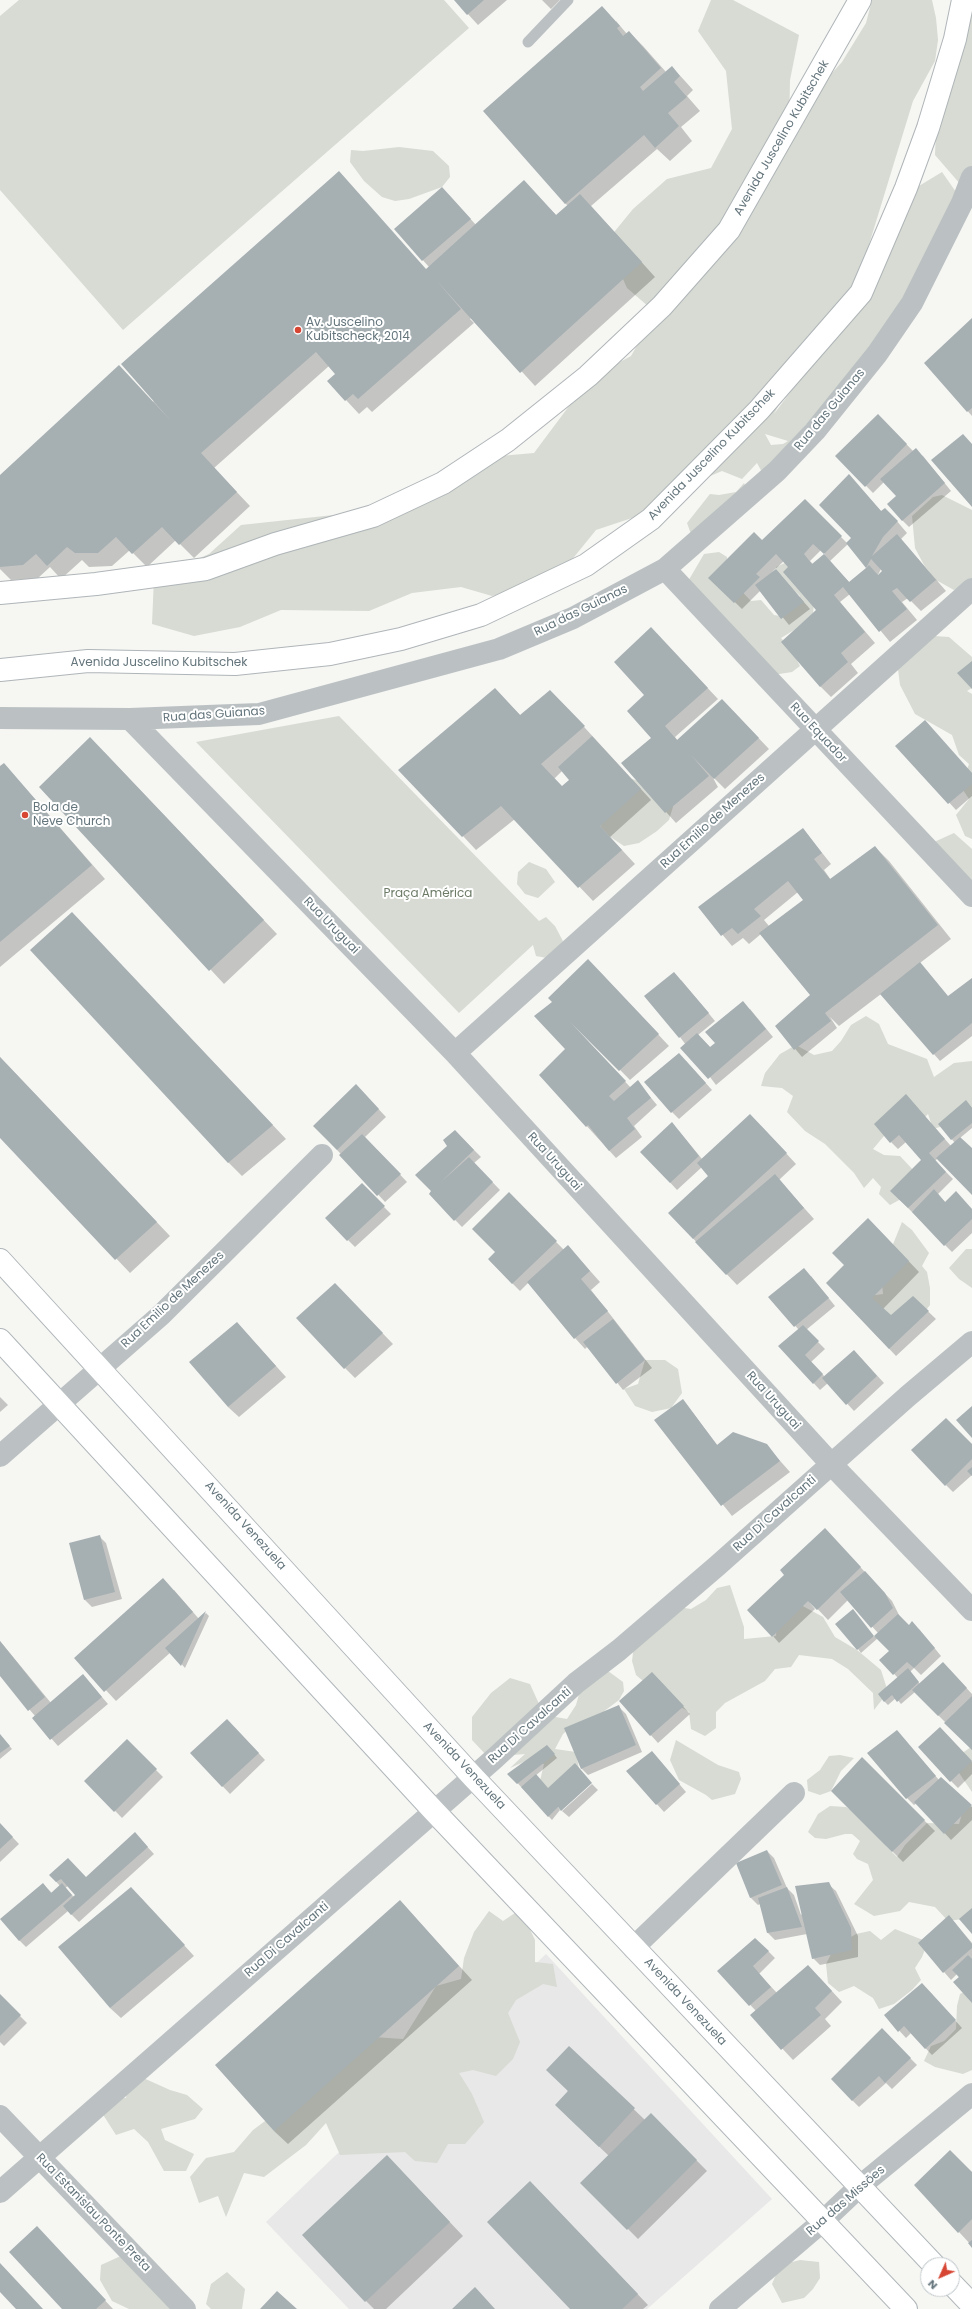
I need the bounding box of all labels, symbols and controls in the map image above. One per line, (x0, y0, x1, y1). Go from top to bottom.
street label: Avenida Juscelino Kubitschek (732, 58, 832, 218)
place label: Av. Juscelino Kubitscheck, 2014 (306, 316, 410, 344)
marker: Av. Juscelino Kubitscheck, 2014 (293, 325, 303, 335)
street label: Rua das Guianas (792, 366, 868, 454)
street label: Avenida Juscelino Kubitschek (645, 386, 779, 524)
street label: Rua das Guianas (532, 582, 630, 640)
street label: Avenida Juscelino Kubitschek (71, 656, 247, 670)
street label: Rua Equador (787, 700, 849, 766)
street label: Rua das Guianas (163, 704, 265, 726)
street label: Rua Emilio de Menezes (658, 770, 768, 872)
place label: Bola de Neve Church (33, 801, 110, 829)
marker: Bola de Neve Church (20, 810, 30, 820)
park label: Praça América (384, 887, 472, 901)
street label: Rua Uruguai (300, 895, 362, 957)
street label: Rua Uruguai (524, 1130, 584, 1194)
street label: Rua Emilio de Menezes (119, 1249, 227, 1351)
street label: Rua Uruguai (743, 1369, 803, 1433)
street label: Rua Di Cavalcanti (731, 1473, 819, 1555)
street label: Avenida Venezuela (201, 1479, 289, 1573)
street label: Rua Di Cavalcanti (486, 1685, 574, 1767)
street label: Avenida Venezuela (420, 1719, 508, 1813)
street label: Rua Di Cavalcanti (242, 1900, 332, 1980)
street label: Avenida Venezuela (641, 1955, 729, 2049)
street label: Rua Estanislau Ponte Preta (33, 2151, 153, 2275)
street label: Rua das Missões (804, 2163, 888, 2239)
north arrow (920, 2257, 960, 2297)
text: N (924, 2276, 941, 2293)

